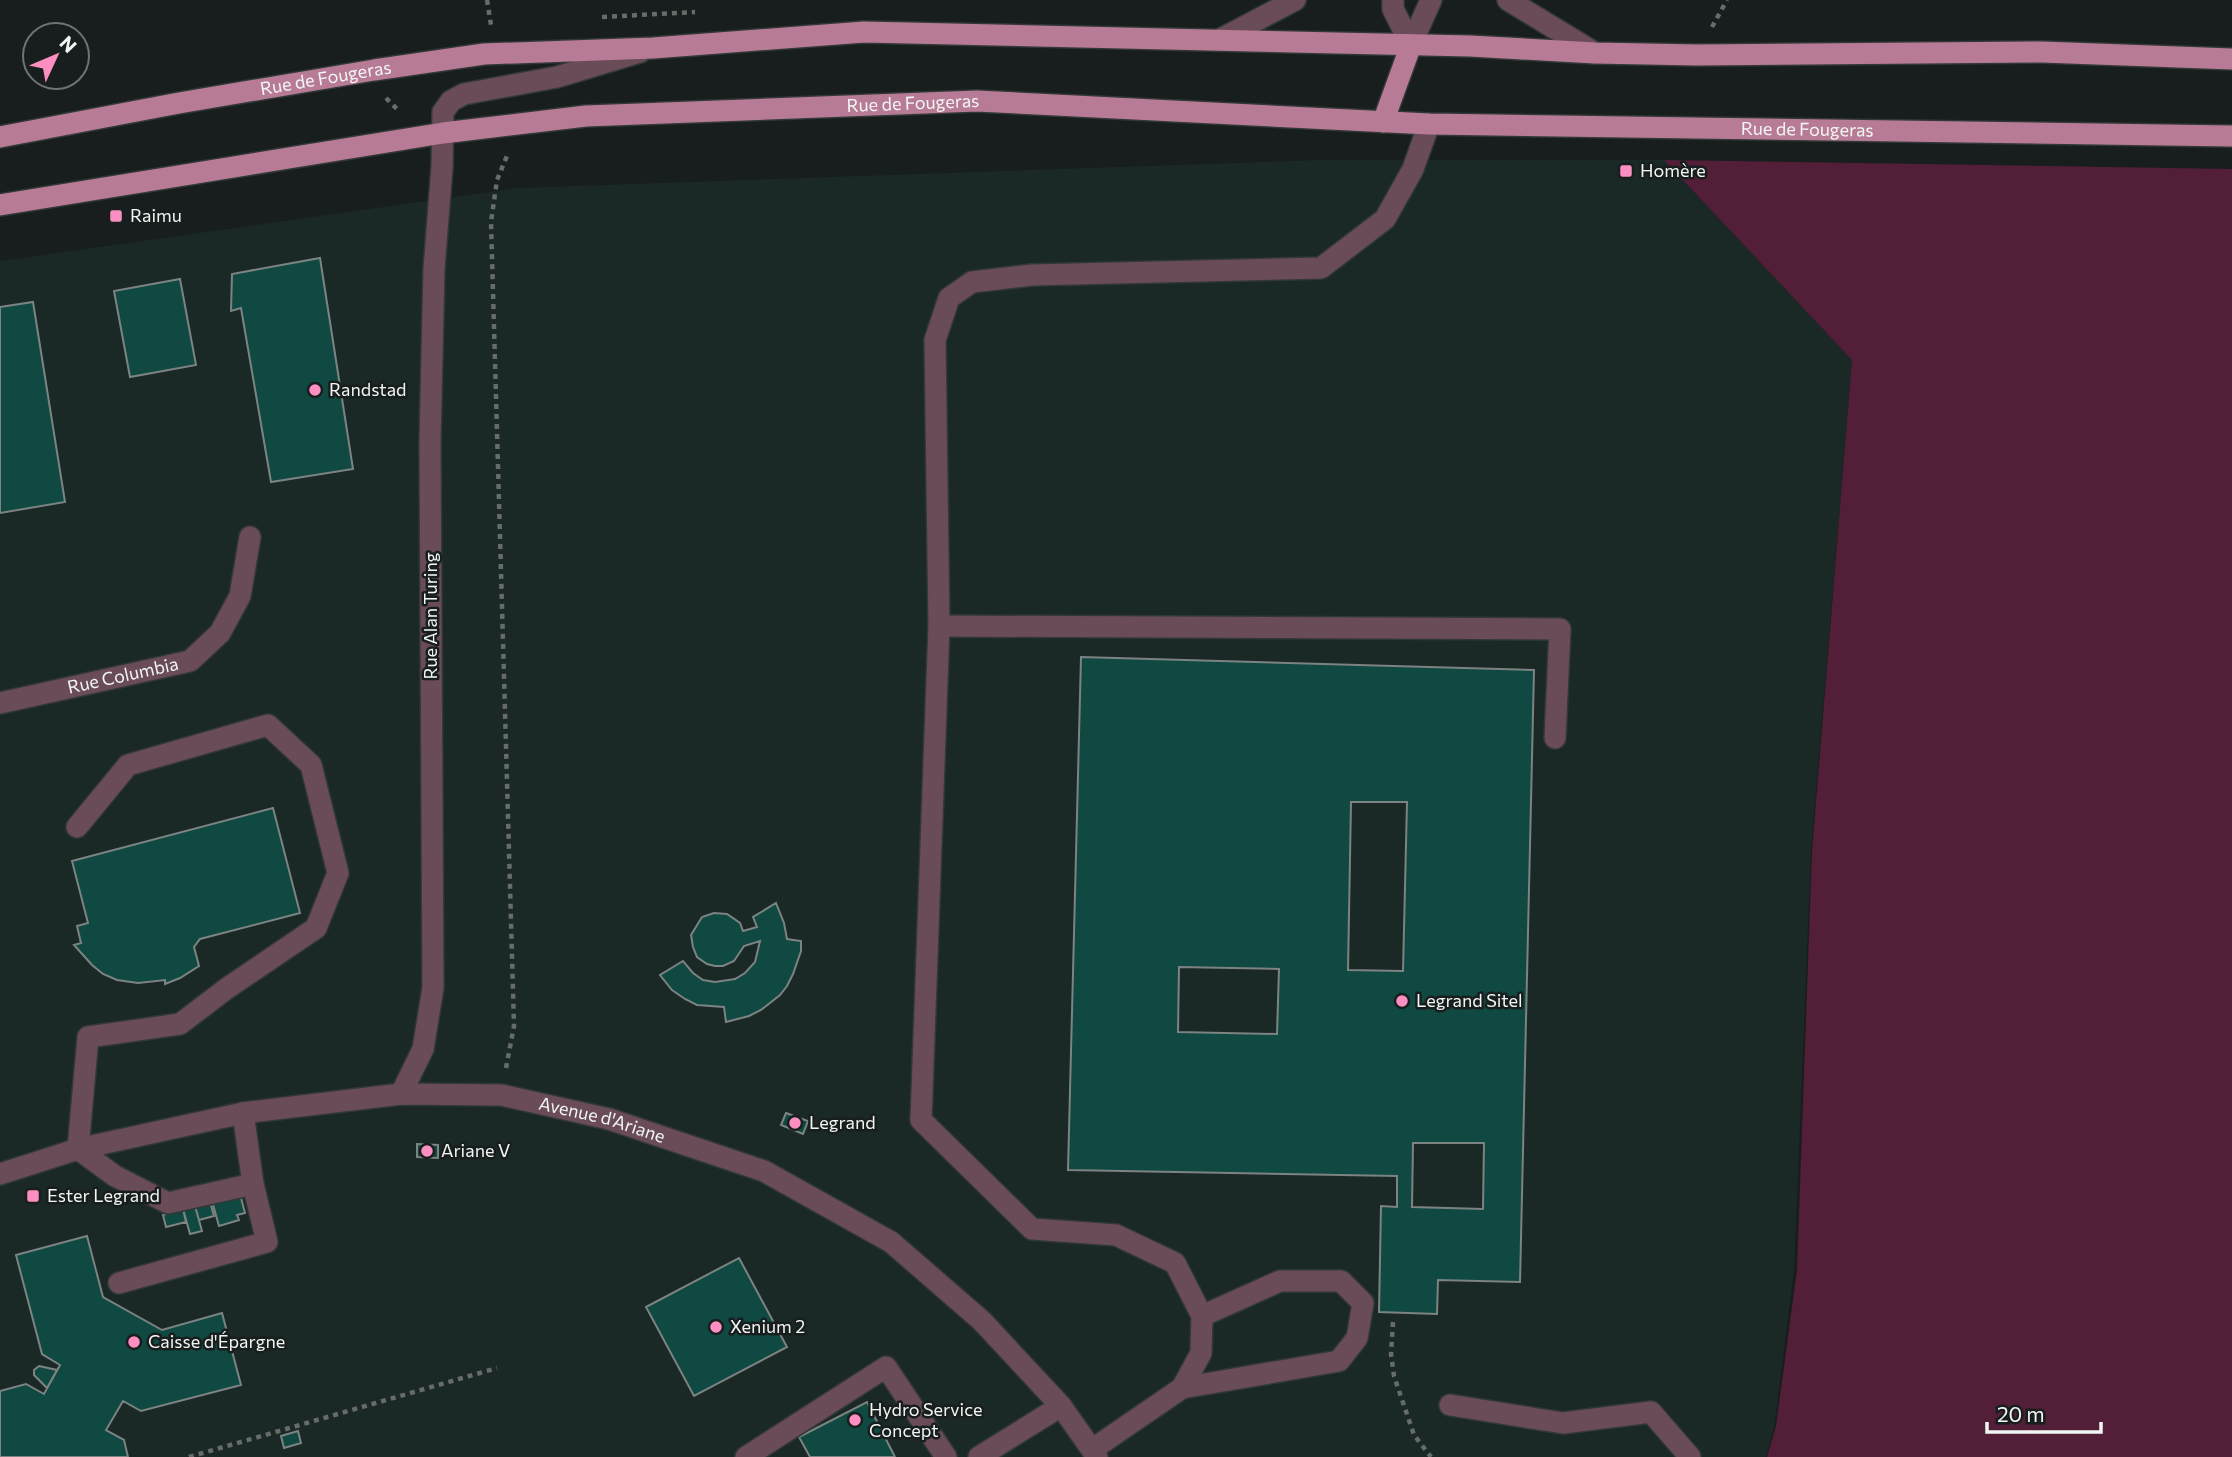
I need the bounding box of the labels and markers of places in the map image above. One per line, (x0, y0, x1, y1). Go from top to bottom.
place label: Homère (1640, 159, 1706, 181)
marker: Homère (1618, 163, 1634, 179)
place label: Raimu (130, 204, 182, 226)
marker: Raimu (108, 208, 124, 224)
place label: Randstad (329, 378, 406, 400)
marker: Randstad (307, 382, 323, 398)
place label: Legrand Sitel (1416, 989, 1523, 1011)
marker: Legrand Sitel (1394, 993, 1410, 1009)
place label: Legrand (809, 1111, 876, 1133)
marker: Legrand (787, 1115, 803, 1131)
place label: Ariane V (441, 1139, 510, 1161)
marker: Ariane V (419, 1143, 435, 1159)
place label: Ester Legrand (47, 1184, 160, 1206)
marker: Ester Legrand (25, 1188, 41, 1204)
place label: Xenium 2 (730, 1315, 805, 1337)
marker: Xenium 2 (708, 1319, 724, 1335)
place label: Caisse d'Épargne (148, 1330, 285, 1352)
marker: Caisse d'Épargne (126, 1334, 142, 1350)
place label: Hydro Service Concept (869, 1398, 983, 1441)
marker: Hydro Service Concept (847, 1412, 863, 1428)

